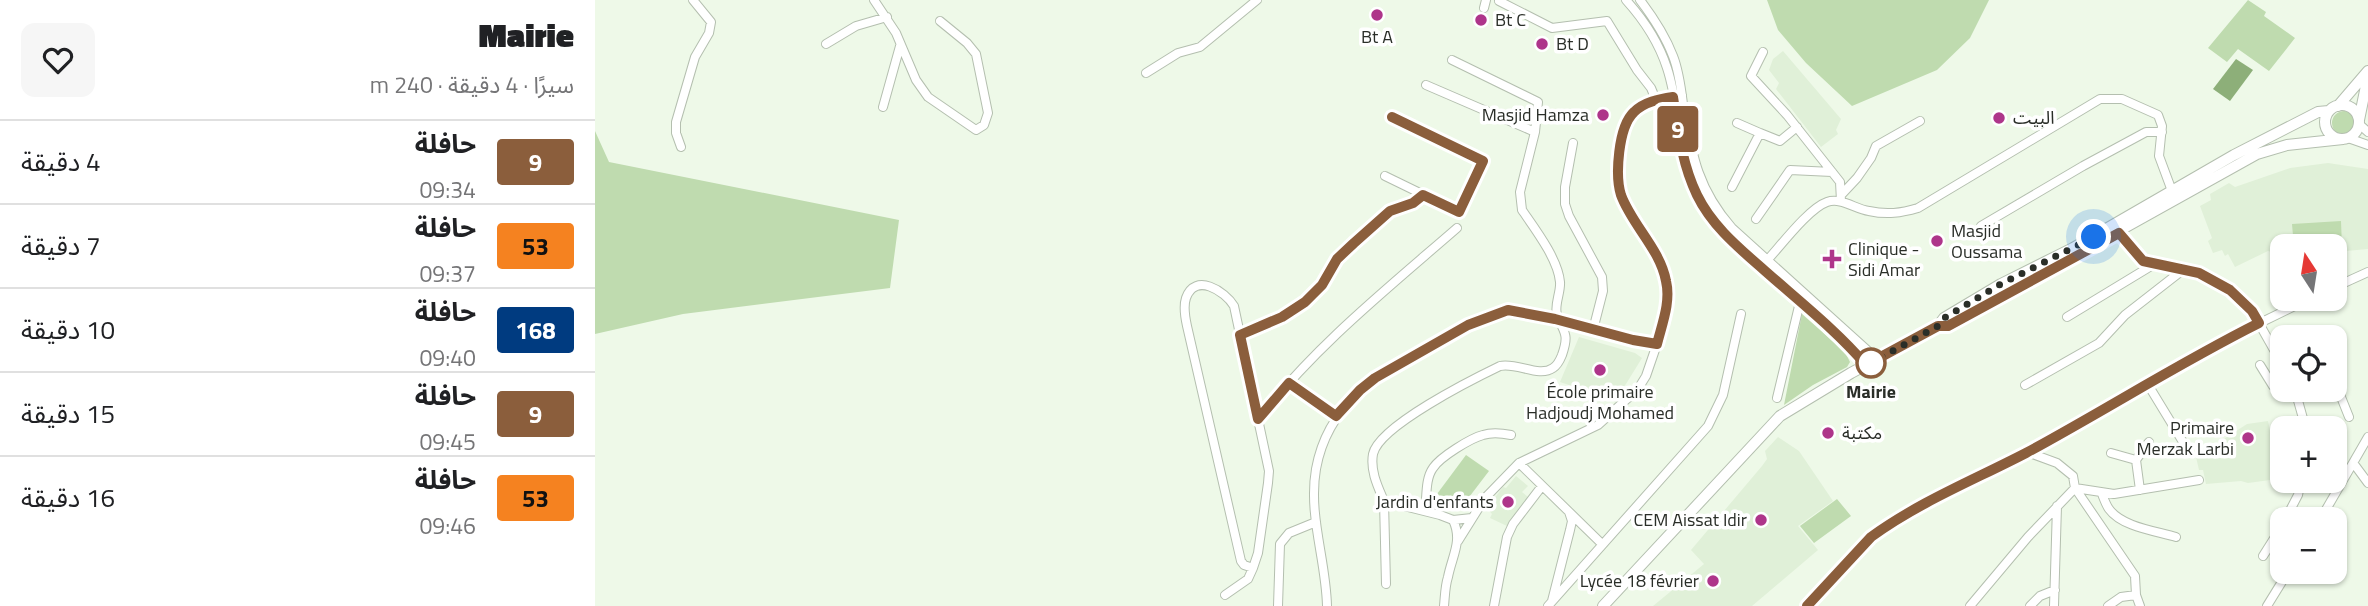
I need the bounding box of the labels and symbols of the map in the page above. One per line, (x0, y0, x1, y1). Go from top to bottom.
place label: Bt C (1495, 6, 1526, 33)
marker: Bt A (1369, 7, 1385, 23)
marker: Bt C (1473, 12, 1489, 28)
place label: Bt A (1361, 23, 1393, 50)
place label: Bt D (1556, 30, 1589, 57)
marker: Bt D (1534, 36, 1550, 52)
place label: Masjid Hamza (1482, 101, 1589, 128)
place label: البيت (2013, 104, 2055, 131)
line badge: 9 (1655, 106, 1701, 152)
marker: Masjid Hamza (1595, 107, 1611, 123)
marker: البيت (1991, 110, 2007, 126)
place label: Masjid Oussama (1951, 217, 2022, 265)
your location (2076, 219, 2111, 254)
marker: Masjid Oussama (1929, 233, 1945, 249)
north arrow (2270, 234, 2347, 312)
place label: Clinique - Sidi Amar (1848, 235, 1920, 283)
marker: Clinique - Sidi Amar (1822, 249, 1842, 269)
marker: Mairie (1856, 348, 1886, 378)
marker: École primaire Hadjoudj Mohamed (1592, 362, 1608, 378)
place label: École primaire Hadjoudj Mohamed (1526, 378, 1674, 426)
place label: Mairie (1846, 378, 1896, 405)
place label: Primaire Merzak Larbi (2137, 414, 2234, 462)
place label: مكتبة (1842, 419, 1882, 446)
marker: مكتبة (1820, 425, 1836, 441)
marker: Primaire Merzak Larbi (2240, 430, 2256, 446)
place label: Jardin d'enfants (1376, 488, 1494, 515)
marker: Jardin d'enfants (1500, 494, 1516, 510)
place label: CEM Aissat Idir (1633, 506, 1747, 533)
marker: CEM Aissat Idir (1753, 512, 1769, 528)
place label: Lycée 18 février (1580, 567, 1699, 594)
marker: Lycée 18 février (1705, 573, 1721, 589)

